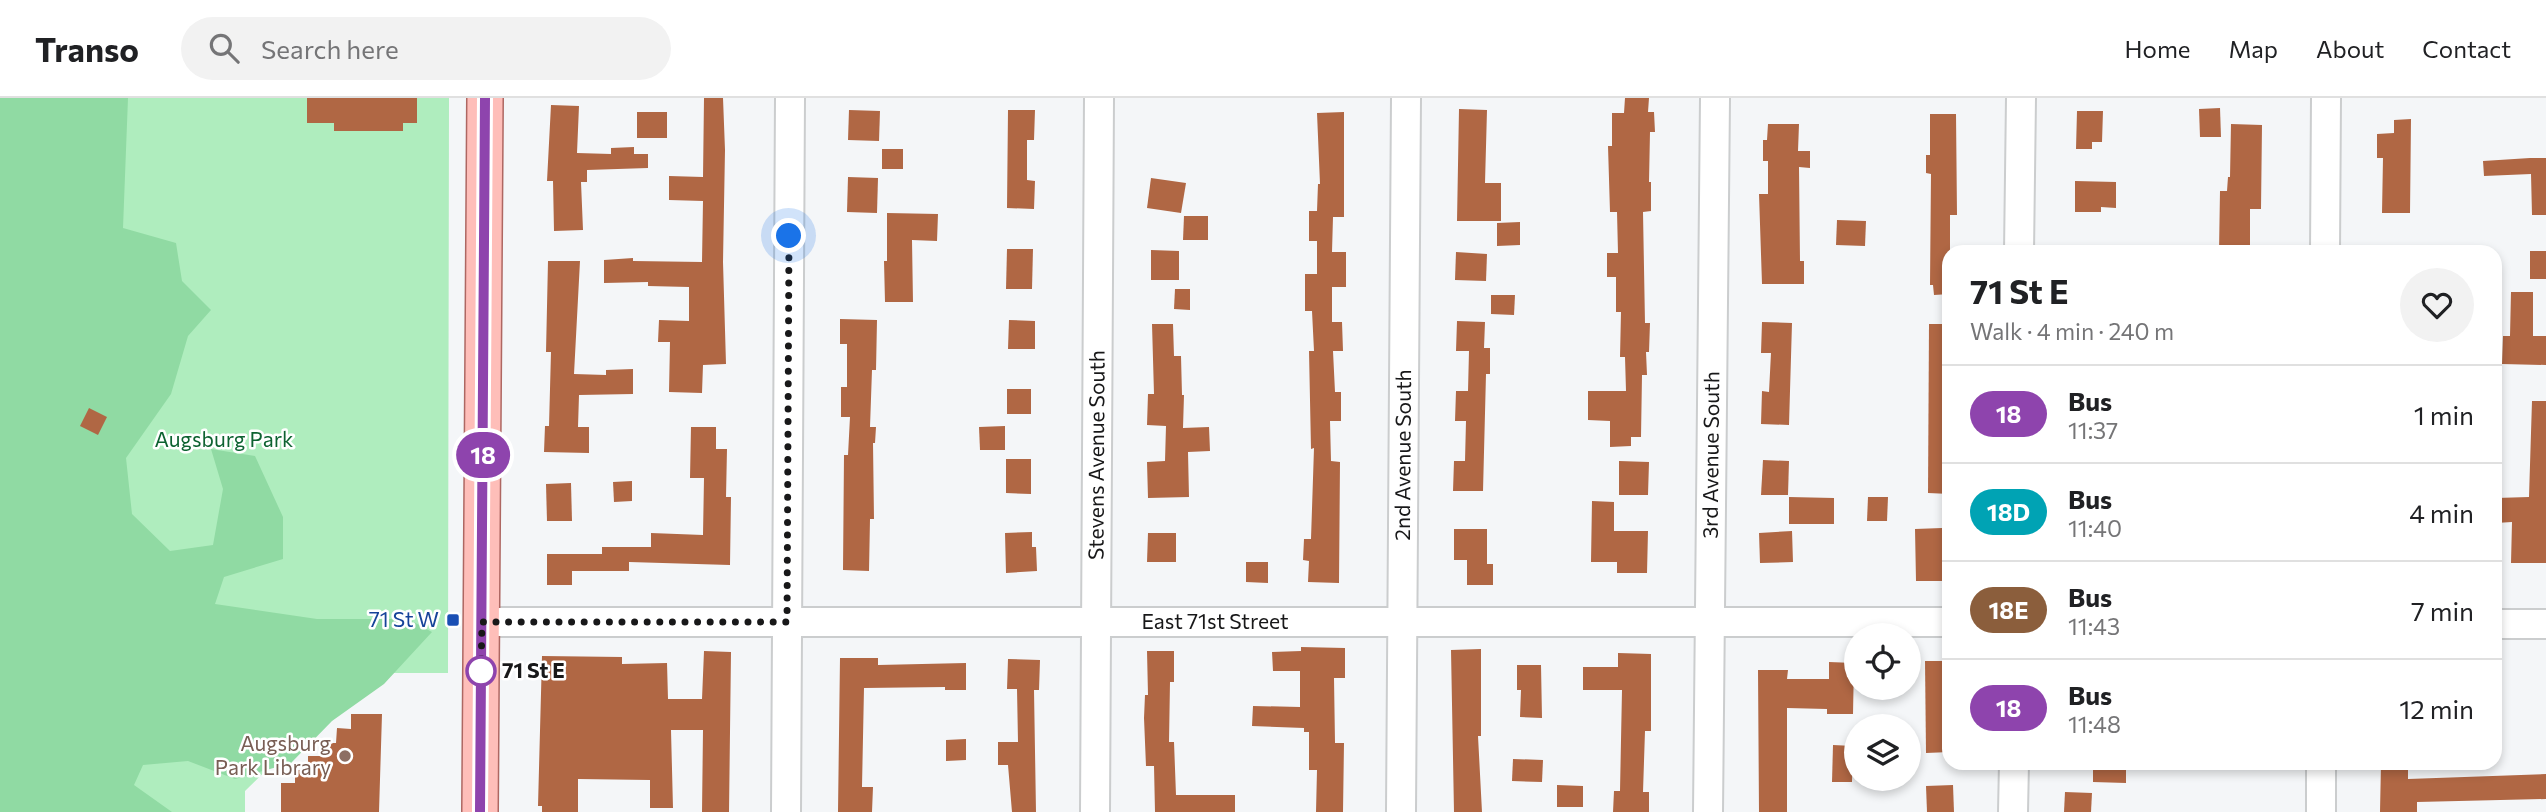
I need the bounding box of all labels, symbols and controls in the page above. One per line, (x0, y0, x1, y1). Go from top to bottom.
search box (181, 17, 671, 80)
text: Transo (35, 28, 139, 69)
icon: search (205, 29, 243, 67)
text: Search here (261, 33, 399, 64)
text: Home (2125, 34, 2191, 63)
text: Map (2229, 34, 2278, 63)
text: About (2316, 34, 2384, 63)
text: Contact (2422, 34, 2511, 63)
your location (771, 218, 806, 253)
button: heart (2400, 268, 2474, 342)
text: 71 St E (1970, 270, 2069, 311)
text: Walk · 4 min · 240 m (1970, 317, 2174, 345)
street label: Stevens Avenue South (1082, 350, 1109, 560)
street label: 2nd Avenue South (1389, 369, 1415, 541)
street label: 3rd Avenue South (1697, 371, 1723, 539)
text: Bus (2068, 385, 2112, 416)
text: 18 (1996, 399, 2021, 428)
text: 1 min (2414, 399, 2474, 430)
text: 11:37 (2068, 416, 2118, 444)
park label: Augsburg Park (155, 426, 293, 451)
line badge: 18 (452, 432, 514, 478)
text: 18 (470, 440, 496, 469)
text: Bus (2068, 483, 2112, 514)
text: 18D (1987, 497, 2030, 526)
text: 4 min (2409, 497, 2474, 528)
text: 11:40 (2068, 514, 2122, 542)
text: Bus (2068, 581, 2112, 612)
text: 18E (1988, 595, 2029, 624)
text: 7 min (2411, 595, 2474, 626)
place label: 71 St W (369, 606, 439, 631)
street label: East 71st Street (1141, 608, 1289, 633)
marker: 71 St W (445, 612, 461, 628)
text: 11:43 (2068, 612, 2120, 640)
map controls (1844, 623, 1921, 791)
button: locate (1844, 623, 1921, 700)
marker: 71 St E (466, 656, 496, 686)
place label: 71 St E (502, 657, 565, 682)
text: Bus (2068, 679, 2112, 710)
text: 18 (1996, 693, 2021, 722)
text: 12 min (2399, 693, 2474, 724)
text: 11:48 (2068, 710, 2121, 738)
button: layers (1844, 714, 1921, 791)
place label: Augsburg Park Library (215, 730, 331, 779)
marker: Augsburg Park Library (337, 748, 353, 764)

